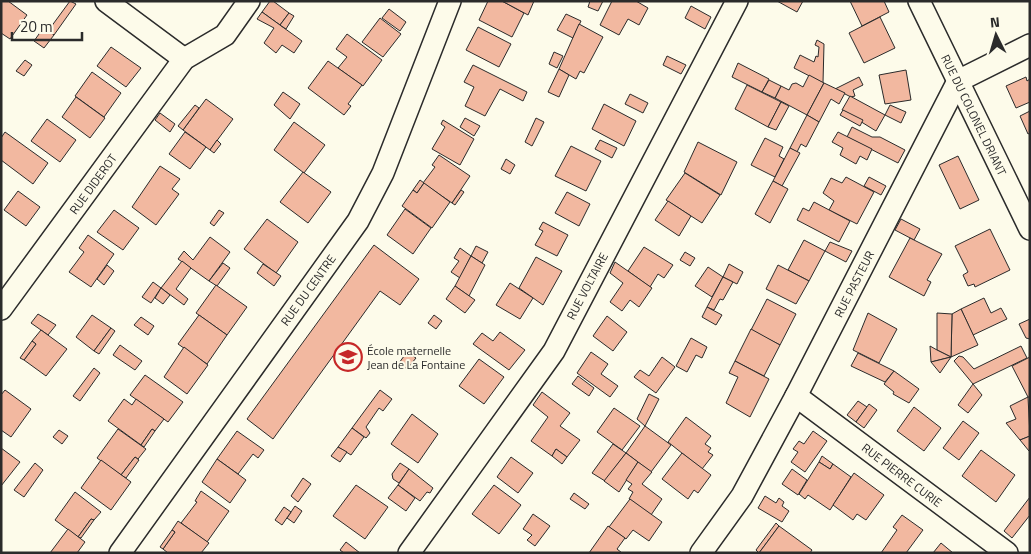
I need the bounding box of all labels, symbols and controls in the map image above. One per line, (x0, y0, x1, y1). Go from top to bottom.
scale bar (12, 10, 82, 42)
north arrow (971, 10, 1021, 60)
text: N (989, 11, 1001, 32)
text: 20 m (20, 15, 53, 38)
street label: RUE DU COLONEL DRIANT (936, 51, 1012, 180)
street label: RUE DIDEROT (64, 149, 122, 218)
street label: RUE PASTEUR (829, 247, 879, 321)
street label: RUE VOLTAIRE (561, 249, 613, 323)
street label: RUE DU CENTRE (276, 250, 341, 330)
place label: École maternelle Jean de La Fontaine (367, 341, 465, 374)
school or university icon: École maternelle Jean de La Fontaine (333, 342, 363, 372)
street label: RUE PIERRE CURIE (858, 438, 946, 512)

